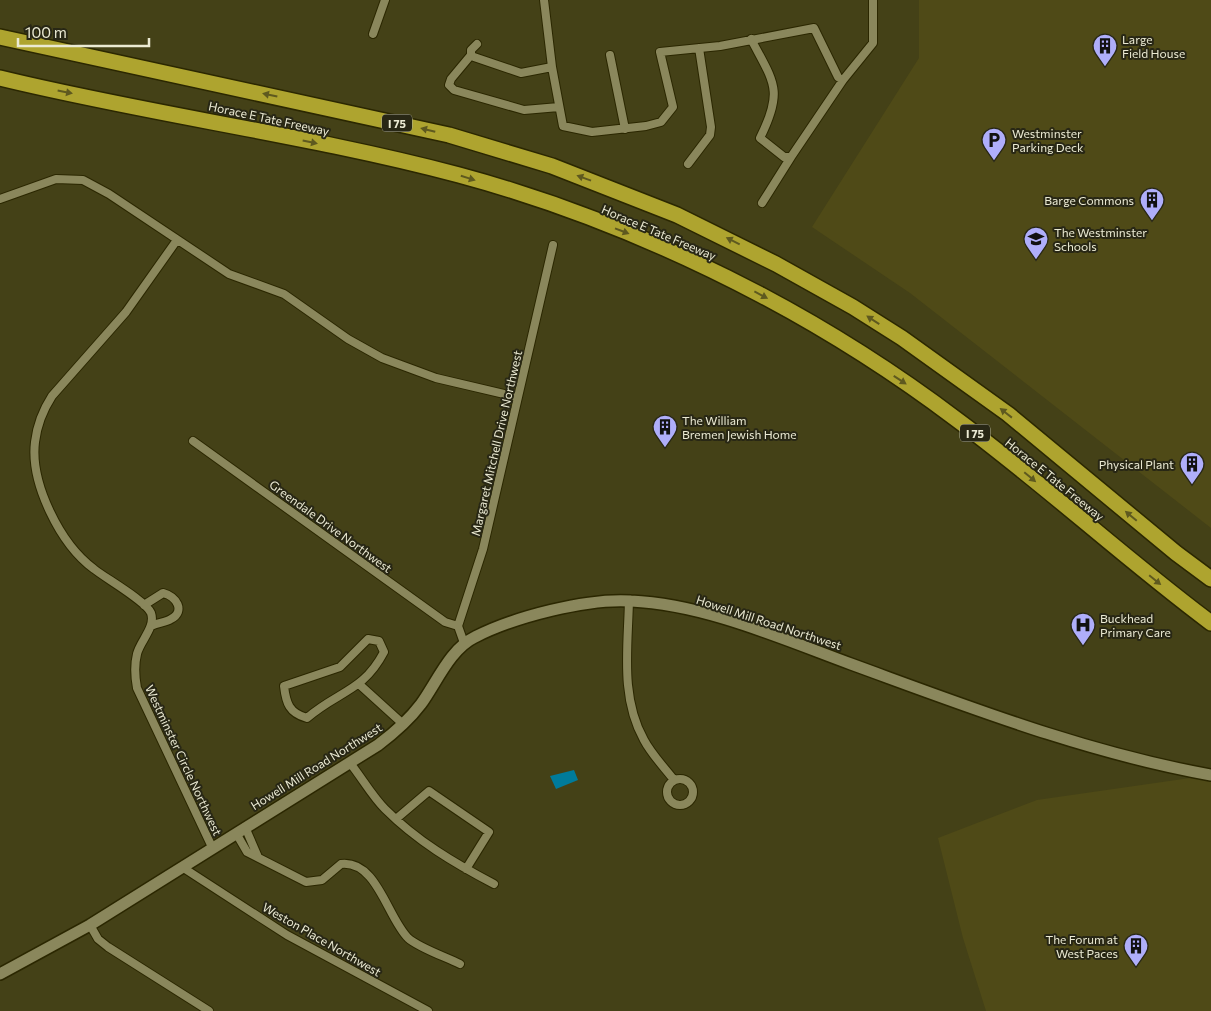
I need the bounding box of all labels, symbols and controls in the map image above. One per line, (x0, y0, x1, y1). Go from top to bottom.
scale bar (18, 15, 149, 47)
text: 100 m (25, 23, 67, 41)
place label: Large Field House (1122, 32, 1185, 60)
building icon: Large Field House (1092, 33, 1118, 67)
one-way arrow (57, 88, 72, 96)
one-way arrow (262, 91, 277, 99)
street label: Horace E Tate Freeway (207, 98, 331, 138)
road number: I 75 (382, 115, 412, 132)
one-way arrow (421, 126, 436, 134)
place label: Westminster Parking Deck (1012, 126, 1084, 154)
parking icon: Westminster Parking Deck (981, 127, 1007, 161)
one-way arrow (302, 138, 317, 146)
one-way arrow (461, 174, 476, 182)
one-way arrow (576, 174, 591, 181)
building icon: Barge Commons (1139, 187, 1165, 221)
place label: Barge Commons (1044, 193, 1134, 207)
street label: Horace E Tate Freeway (600, 201, 718, 263)
place label: The Westminster Schools (1054, 225, 1147, 253)
school or university icon: The Westminster Schools (1023, 226, 1049, 260)
one-way arrow (614, 228, 629, 235)
one-way arrow (726, 237, 740, 245)
one-way arrow (754, 291, 768, 300)
one-way arrow (866, 315, 880, 324)
street label: Margaret Mitchell Drive Northwest (468, 349, 524, 537)
one-way arrow (893, 375, 907, 384)
one-way arrow (1000, 407, 1013, 418)
place label: The William Bremen Jewish Home (682, 413, 797, 442)
building icon: The William Bremen Jewish Home (652, 414, 678, 448)
road number: I 75 (960, 424, 990, 442)
street label: Horace E Tate Freeway (1003, 435, 1107, 523)
building icon: Physical Plant (1179, 451, 1205, 485)
place label: Physical Plant (1099, 457, 1174, 471)
one-way arrow (1024, 471, 1036, 482)
street label: Greendale Drive Northwest (267, 477, 395, 575)
one-way arrow (1125, 511, 1138, 522)
one-way arrow (1149, 575, 1162, 586)
street label: Howell Mill Road Northwest (695, 592, 844, 652)
place label: Buckhead Primary Care (1100, 611, 1171, 639)
hospital icon: Buckhead Primary Care (1070, 612, 1096, 646)
street label: Westminster Circle Northwest (143, 683, 225, 838)
street label: Howell Mill Road Northwest (248, 720, 384, 812)
street label: Weston Place Northwest (260, 899, 384, 979)
place label: The Forum at West Paces (1046, 932, 1118, 960)
building icon: The Forum at West Paces (1123, 933, 1149, 967)

